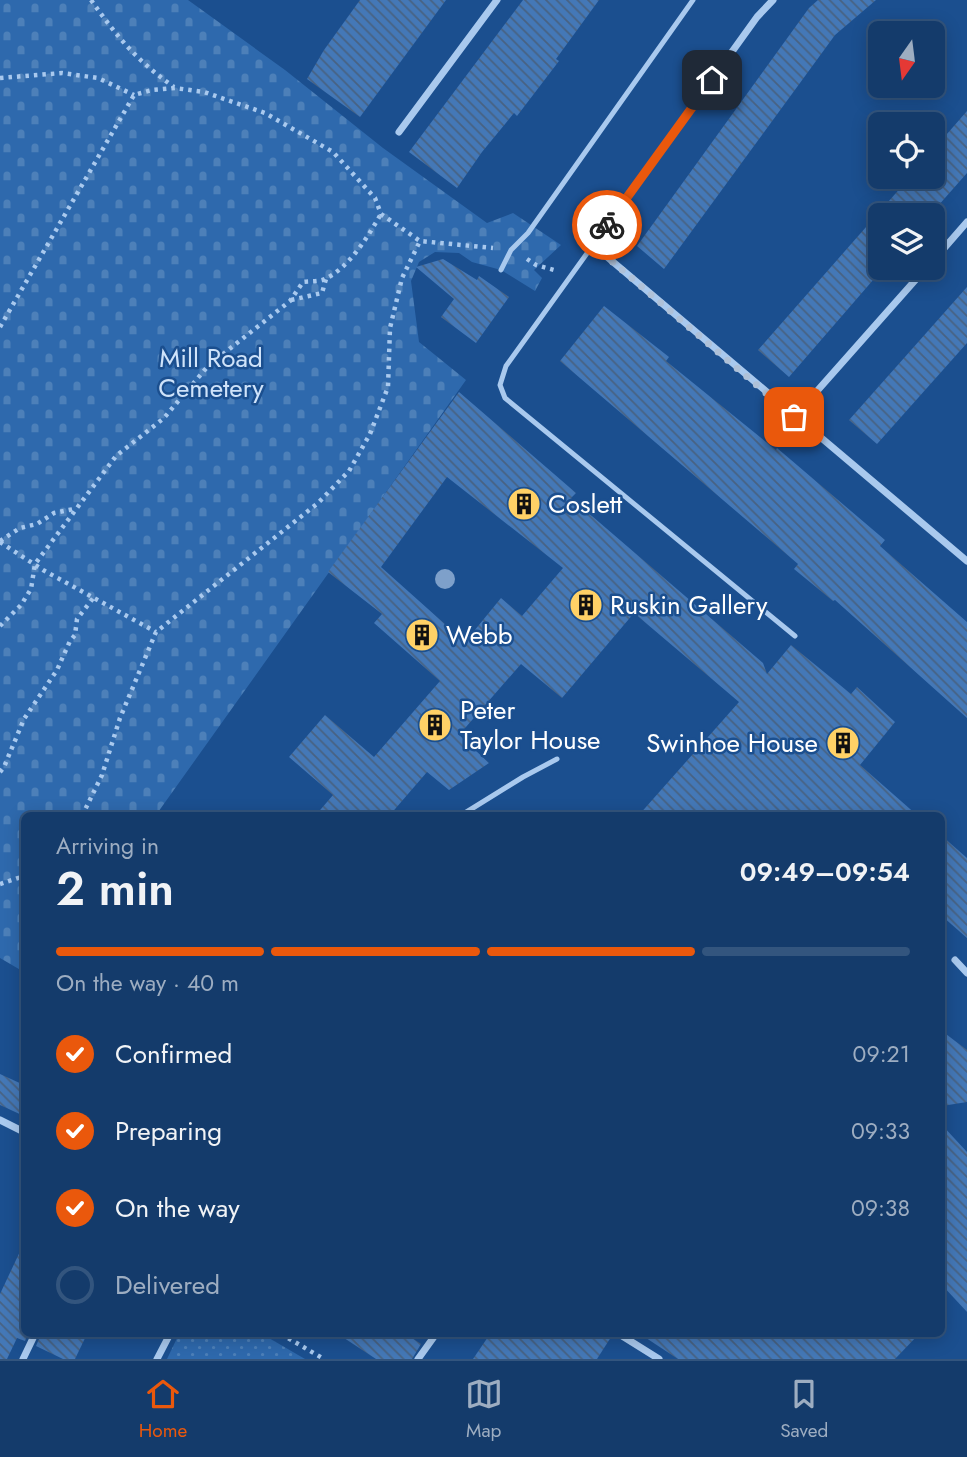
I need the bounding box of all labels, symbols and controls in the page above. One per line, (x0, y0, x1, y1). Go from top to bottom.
north arrow (868, 21, 945, 98)
map controls (868, 21, 945, 280)
pin (682, 50, 742, 110)
icon: home (693, 61, 731, 99)
button: locate (868, 112, 945, 189)
courier (572, 190, 642, 260)
button: layers (868, 203, 945, 280)
icon: bike (588, 206, 626, 244)
park label: Mill Road Cemetery (158, 339, 264, 407)
pin (764, 387, 824, 447)
icon: bag (775, 398, 813, 436)
building icon: Coslett (505, 485, 543, 523)
place label: Coslett (548, 485, 623, 523)
building icon: Ruskin Gallery (567, 586, 605, 624)
place label: Ruskin Gallery (610, 586, 768, 624)
building icon: Webb (403, 616, 441, 654)
place label: Webb (446, 616, 513, 654)
place label: Peter Taylor House (460, 691, 601, 759)
building icon: Peter Taylor House (416, 706, 454, 744)
place label: Swinhoe House (646, 724, 818, 762)
building icon: Swinhoe House (824, 724, 862, 762)
text: Arriving in (56, 829, 159, 863)
text: 09:49–09:54 (740, 853, 910, 891)
text: 2 min (56, 856, 174, 922)
text: On the way · 40 m (56, 966, 239, 1000)
icon: check (56, 1035, 94, 1073)
text: Confirmed (115, 1035, 232, 1073)
text: 09:21 (853, 1037, 910, 1071)
icon: check (56, 1112, 94, 1150)
text: Preparing (115, 1112, 222, 1150)
text: 09:33 (851, 1114, 910, 1148)
icon: check (56, 1189, 94, 1227)
text: On the way (115, 1189, 240, 1227)
text: 09:38 (851, 1191, 910, 1225)
text: Delivered (115, 1266, 220, 1304)
tab: Home (139, 1375, 187, 1444)
tab: Map (465, 1375, 503, 1444)
tab: Saved (780, 1375, 828, 1444)

